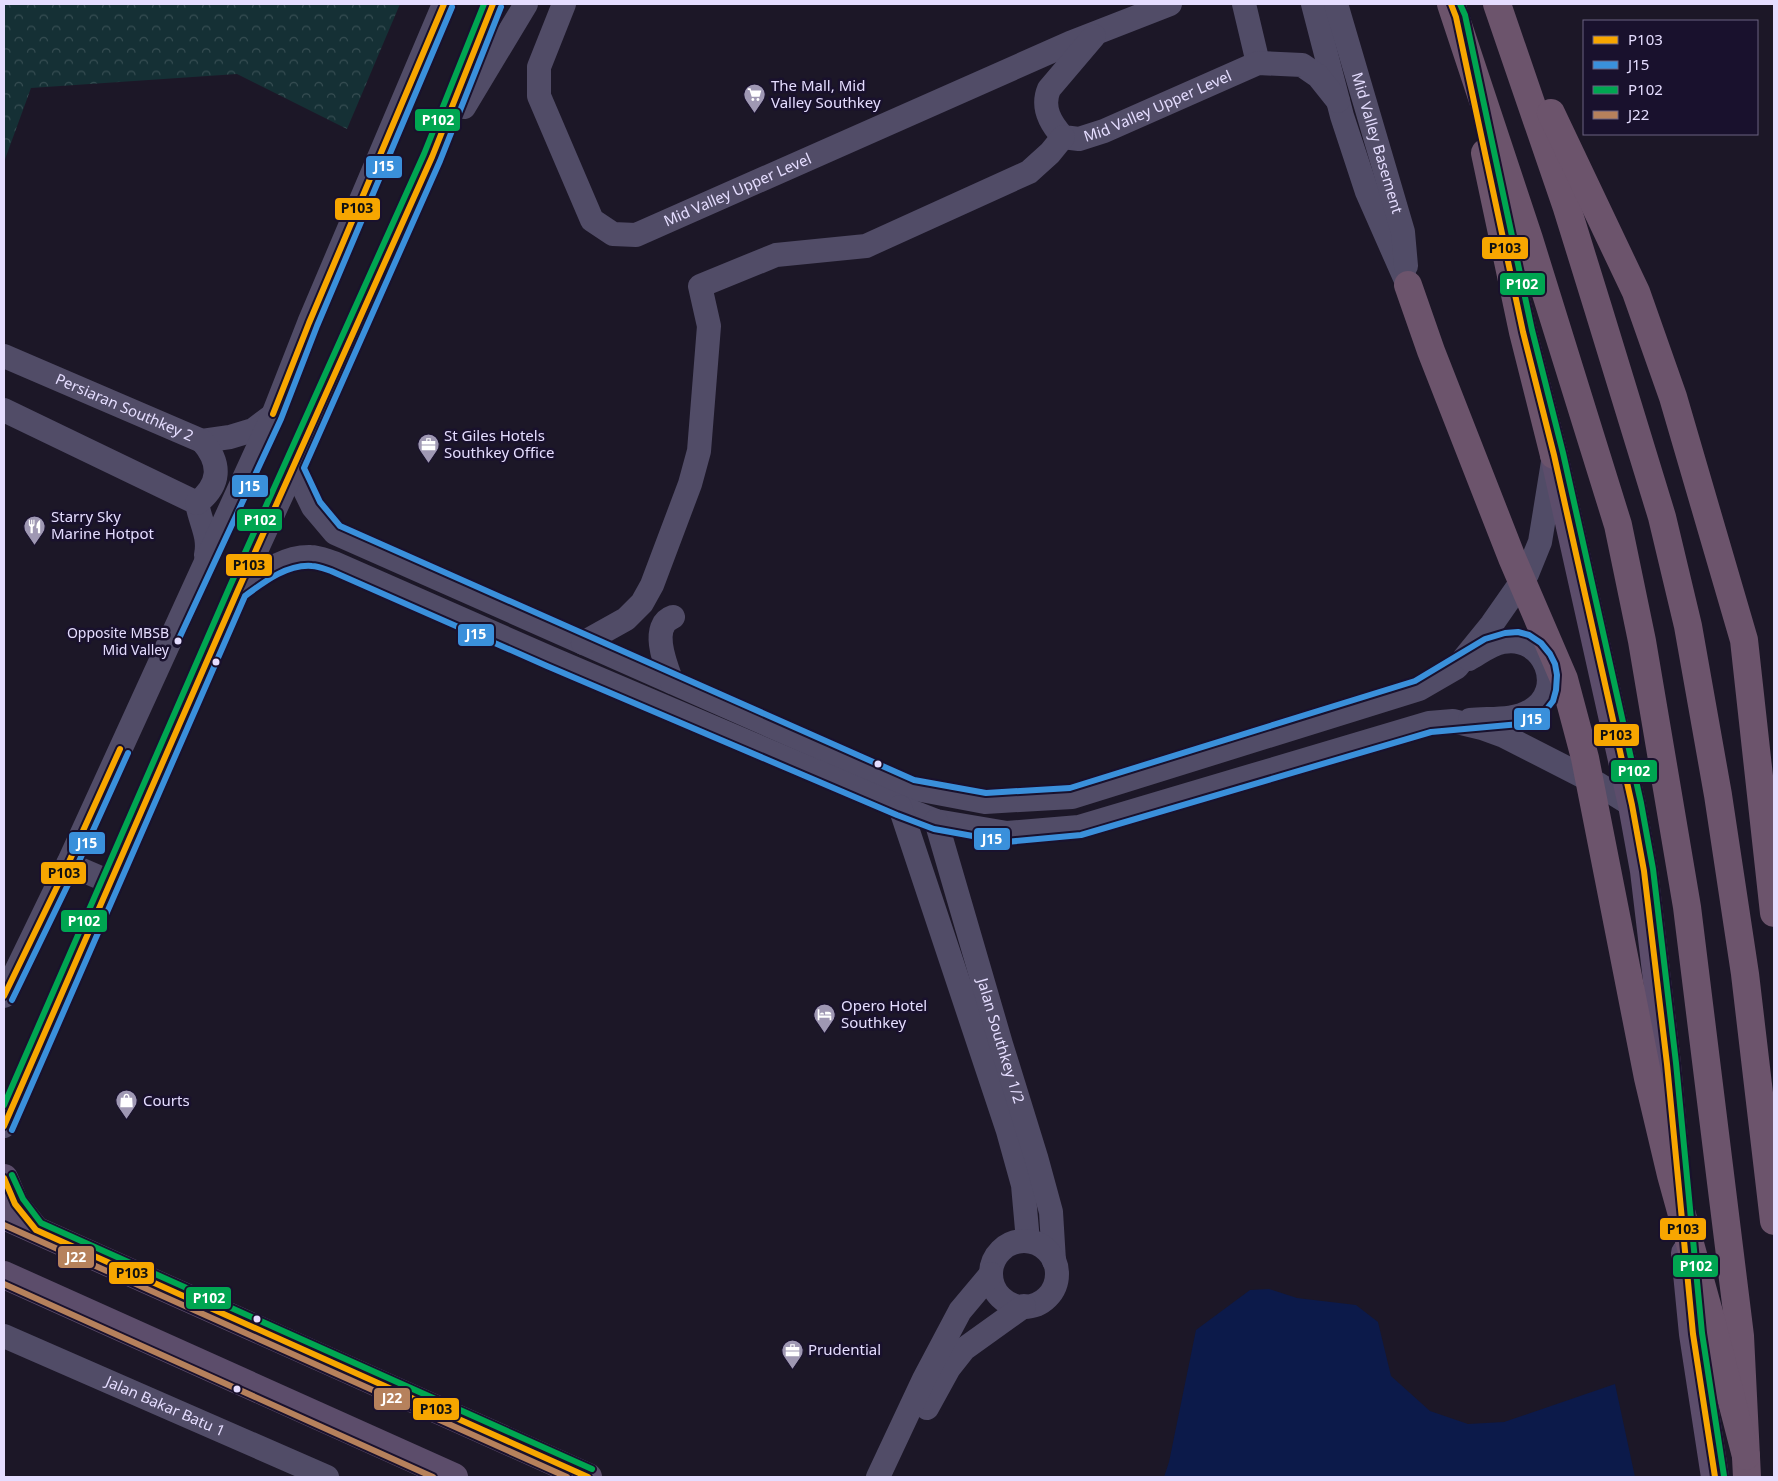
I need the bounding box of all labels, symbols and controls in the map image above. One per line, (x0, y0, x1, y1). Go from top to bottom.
legend (1583, 20, 1758, 135)
text: P103 (1628, 29, 1663, 49)
text: J15 (1626, 54, 1649, 74)
street label: Mid Valley Upper Level (1081, 65, 1234, 146)
street label: Mid Valley Basement (1348, 70, 1408, 216)
place label: The Mall, Mid Valley Southkey (771, 75, 881, 112)
text: P102 (1628, 79, 1663, 99)
supermarket icon: The Mall, Mid Valley Southkey (743, 83, 767, 114)
text: J22 (1626, 104, 1649, 124)
line badge: P102 (414, 108, 461, 132)
text: P102 (422, 110, 454, 129)
street label: Mid Valley Upper Level (660, 148, 814, 230)
line badge: J15 (365, 155, 403, 179)
text: J15 (372, 156, 394, 175)
line badge: P103 (334, 197, 381, 221)
text: P103 (341, 198, 373, 217)
line badge: P103 (1481, 236, 1529, 260)
text: P103 (1489, 238, 1521, 257)
line badge: P102 (1499, 272, 1546, 296)
text: P102 (1506, 274, 1538, 293)
street label: Persiaran Southkey 2 (53, 368, 197, 445)
place label: St Giles Hotels Southkey Office (444, 425, 555, 462)
office icon: St Giles Hotels Southkey Office (416, 433, 440, 464)
line badge: J15 (231, 474, 269, 498)
text: J15 (238, 476, 260, 495)
place label: Starry Sky Marine Hotpot (51, 506, 155, 543)
line badge: P102 (236, 508, 283, 532)
text: P102 (244, 510, 276, 529)
restaurant icon: Starry Sky Marine Hotpot (23, 514, 47, 545)
line badge: P103 (225, 553, 273, 577)
text: P103 (233, 555, 265, 574)
place label: Opposite MBSB Mid Valley (67, 623, 170, 659)
line badge: J15 (457, 623, 495, 647)
text: J15 (464, 624, 486, 643)
marker: Opposite MBSB Mid Valley (173, 636, 183, 646)
unlabelled marker (211, 657, 221, 667)
line badge: J15 (1513, 707, 1551, 731)
text: J15 (1520, 709, 1542, 728)
line badge: P103 (1593, 723, 1640, 747)
text: P103 (1600, 725, 1632, 744)
unlabelled marker (873, 759, 883, 769)
line badge: P102 (1610, 759, 1658, 783)
text: P102 (1618, 761, 1650, 780)
line badge: J15 (973, 827, 1011, 851)
text: J15 (980, 829, 1002, 848)
line badge: J15 (68, 831, 106, 855)
text: J15 (75, 833, 97, 852)
line badge: P103 (40, 861, 87, 885)
text: P103 (48, 863, 80, 882)
line badge: P102 (60, 909, 108, 933)
text: P102 (68, 911, 100, 930)
street label: Jalan Southkey 1/2 (973, 974, 1030, 1106)
place label: Opero Hotel Southkey (841, 995, 927, 1032)
hotel icon: Opero Hotel Southkey (813, 1003, 837, 1034)
shop icon: Courts (115, 1089, 139, 1120)
place label: Courts (143, 1090, 190, 1110)
line badge: P103 (1659, 1217, 1707, 1241)
text: P103 (1667, 1219, 1699, 1238)
line badge: J22 (57, 1245, 95, 1269)
text: J22 (64, 1247, 86, 1266)
line badge: P102 (1672, 1254, 1719, 1278)
text: P102 (1680, 1256, 1712, 1275)
line badge: P103 (108, 1261, 155, 1285)
text: P103 (116, 1263, 148, 1282)
line badge: P102 (185, 1286, 232, 1310)
text: P102 (193, 1288, 225, 1307)
unlabelled marker (252, 1314, 262, 1324)
office icon: Prudential (780, 1338, 804, 1369)
place label: Prudential (808, 1339, 881, 1359)
street label: Jalan Bakar Batu 1 (101, 1370, 228, 1440)
unlabelled marker (232, 1384, 242, 1394)
line badge: J22 (373, 1387, 411, 1411)
text: J22 (380, 1388, 402, 1407)
line badge: P103 (412, 1397, 460, 1421)
text: P103 (420, 1399, 452, 1418)

